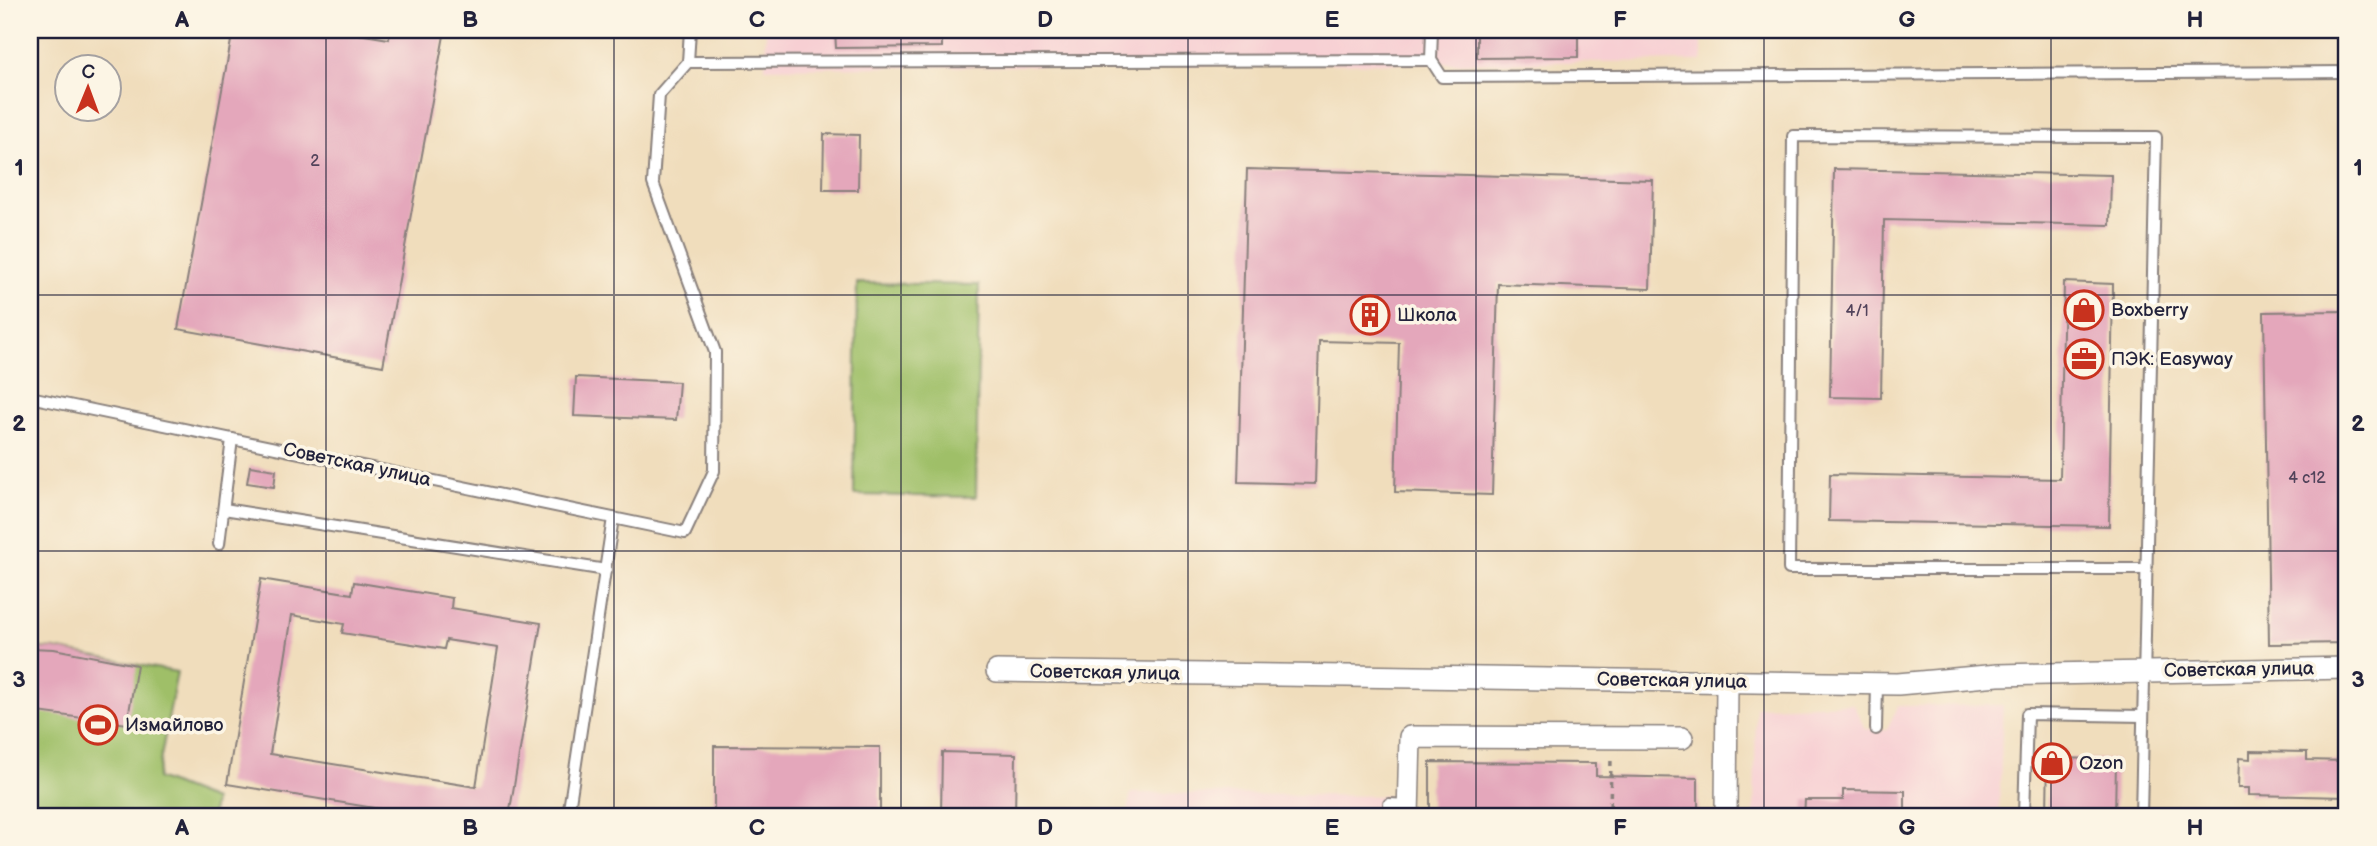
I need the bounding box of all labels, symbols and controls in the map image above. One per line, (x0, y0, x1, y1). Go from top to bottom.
text: A (174, 6, 190, 34)
text: B (462, 6, 478, 34)
text: C (749, 6, 765, 34)
text: D (1037, 6, 1053, 34)
text: E (1325, 6, 1340, 34)
text: F (1613, 6, 1627, 34)
text: G (1899, 6, 1916, 34)
text: H (2186, 6, 2204, 34)
north arrow (52, 52, 122, 122)
text: С (81, 61, 95, 84)
house number: 2 (310, 152, 320, 171)
text: 1 (14, 154, 24, 182)
text: 1 (2353, 154, 2363, 182)
shop icon: Boxberry (2063, 289, 2105, 331)
building icon: Школа (1349, 294, 1391, 336)
place label: Boxberry (2111, 299, 2189, 322)
house number: 4/1 (1845, 302, 1869, 321)
place label: Школа (1397, 304, 1457, 327)
office icon: ПЭК: Easyway (2063, 338, 2105, 380)
place label: ПЭК: Easyway (2111, 348, 2233, 371)
text: 2 (12, 410, 26, 438)
text: 2 (2351, 410, 2365, 438)
street label: Советская улица (281, 438, 433, 492)
house number: 4 с12 (2288, 469, 2326, 488)
street label: Советская улица (2164, 657, 2314, 683)
street label: Советская улица (1030, 660, 1180, 686)
text: 3 (12, 666, 26, 694)
text: 3 (2351, 666, 2365, 694)
street label: Советская улица (1597, 668, 1747, 694)
sports icon: Измайлово (77, 704, 119, 746)
place label: Измайлово (125, 714, 223, 737)
shop icon: Ozon (2031, 742, 2073, 784)
place label: Ozon (2079, 752, 2124, 775)
text: A (174, 814, 190, 842)
text: B (462, 814, 478, 842)
text: C (749, 814, 765, 842)
text: D (1037, 814, 1053, 842)
text: E (1325, 814, 1340, 842)
text: F (1613, 814, 1627, 842)
text: G (1899, 814, 1916, 842)
text: H (2186, 814, 2204, 842)

